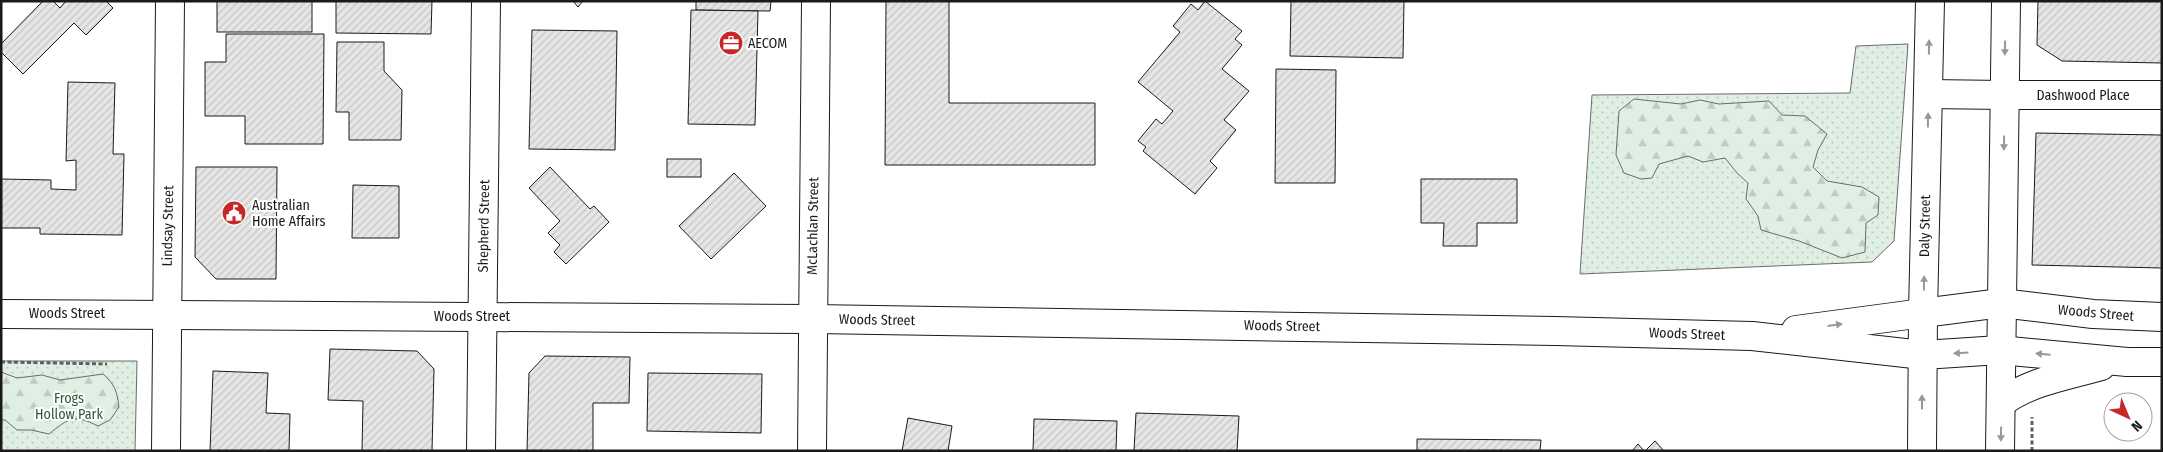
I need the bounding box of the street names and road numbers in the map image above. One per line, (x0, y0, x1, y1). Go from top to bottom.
street label: Dashwood Place (2036, 87, 2130, 104)
street label: McLachlan Street (804, 177, 822, 275)
street label: Shepherd Street (475, 179, 493, 272)
street label: Lindsay Street (159, 185, 177, 267)
street label: Daly Street (1916, 194, 1934, 257)
street label: Woods Street (2057, 301, 2135, 325)
street label: Woods Street (29, 305, 106, 322)
street label: Woods Street (434, 308, 511, 325)
street label: Woods Street (839, 311, 916, 329)
street label: Woods Street (1244, 317, 1321, 335)
street label: Woods Street (1649, 324, 1726, 344)

